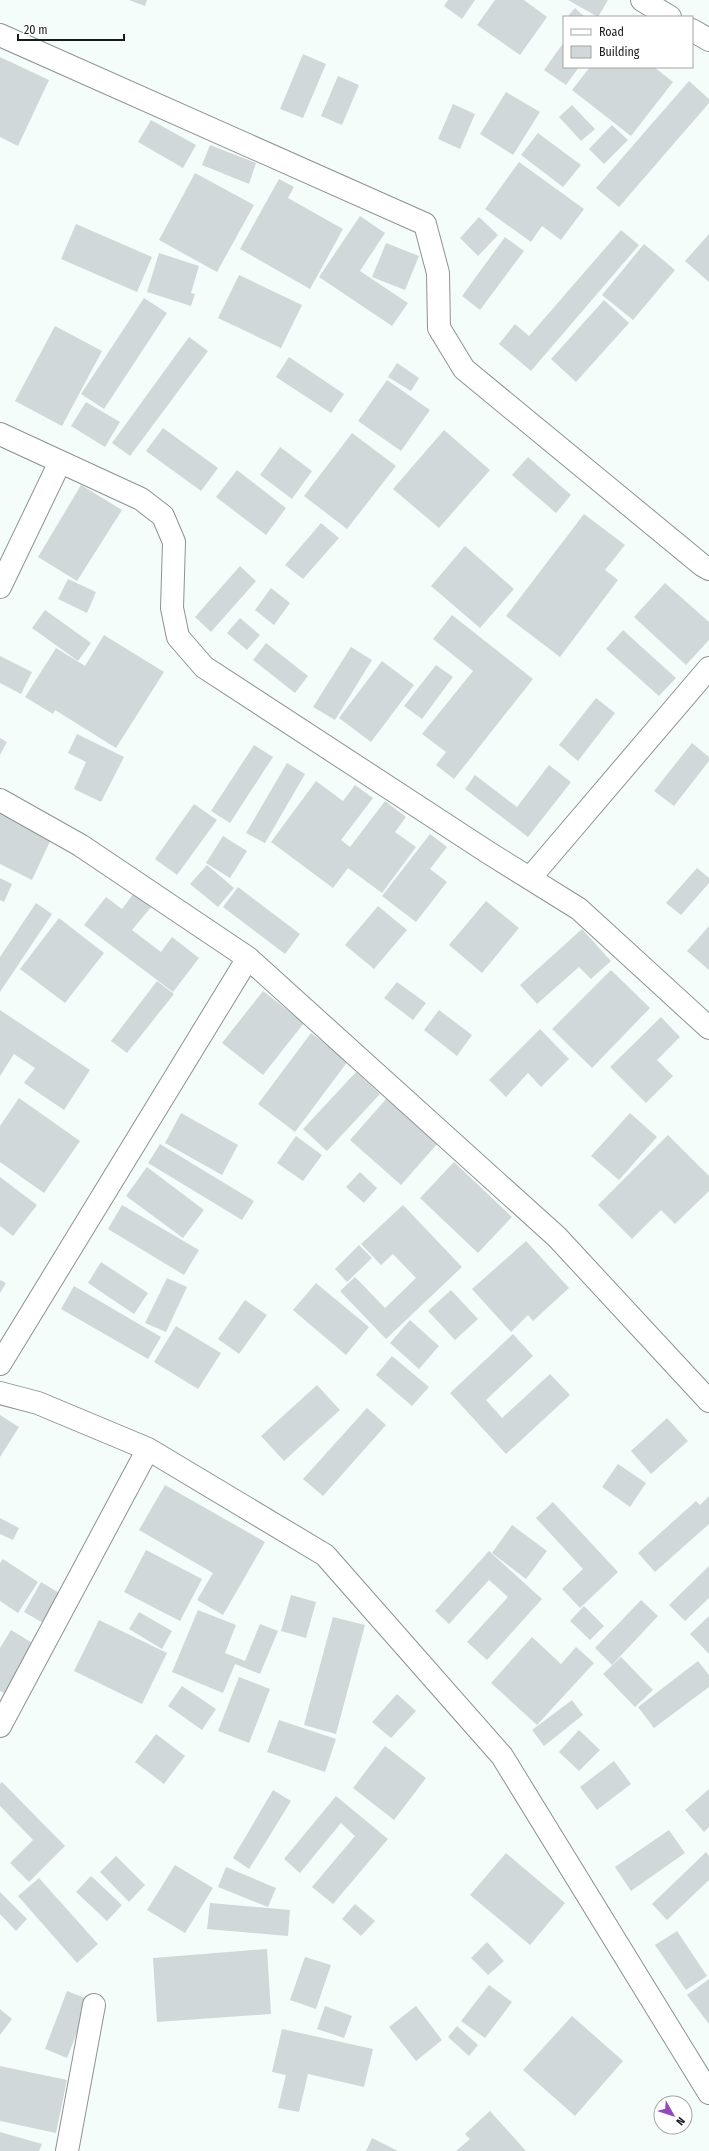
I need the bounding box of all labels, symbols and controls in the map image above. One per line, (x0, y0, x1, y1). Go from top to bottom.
scale bar (18, 16, 124, 42)
legend (563, 16, 693, 68)
text: 20 m (24, 23, 48, 37)
text: Road (599, 25, 624, 39)
text: Building (599, 45, 640, 59)
north arrow (653, 2095, 693, 2135)
text: N (673, 2114, 688, 2128)

